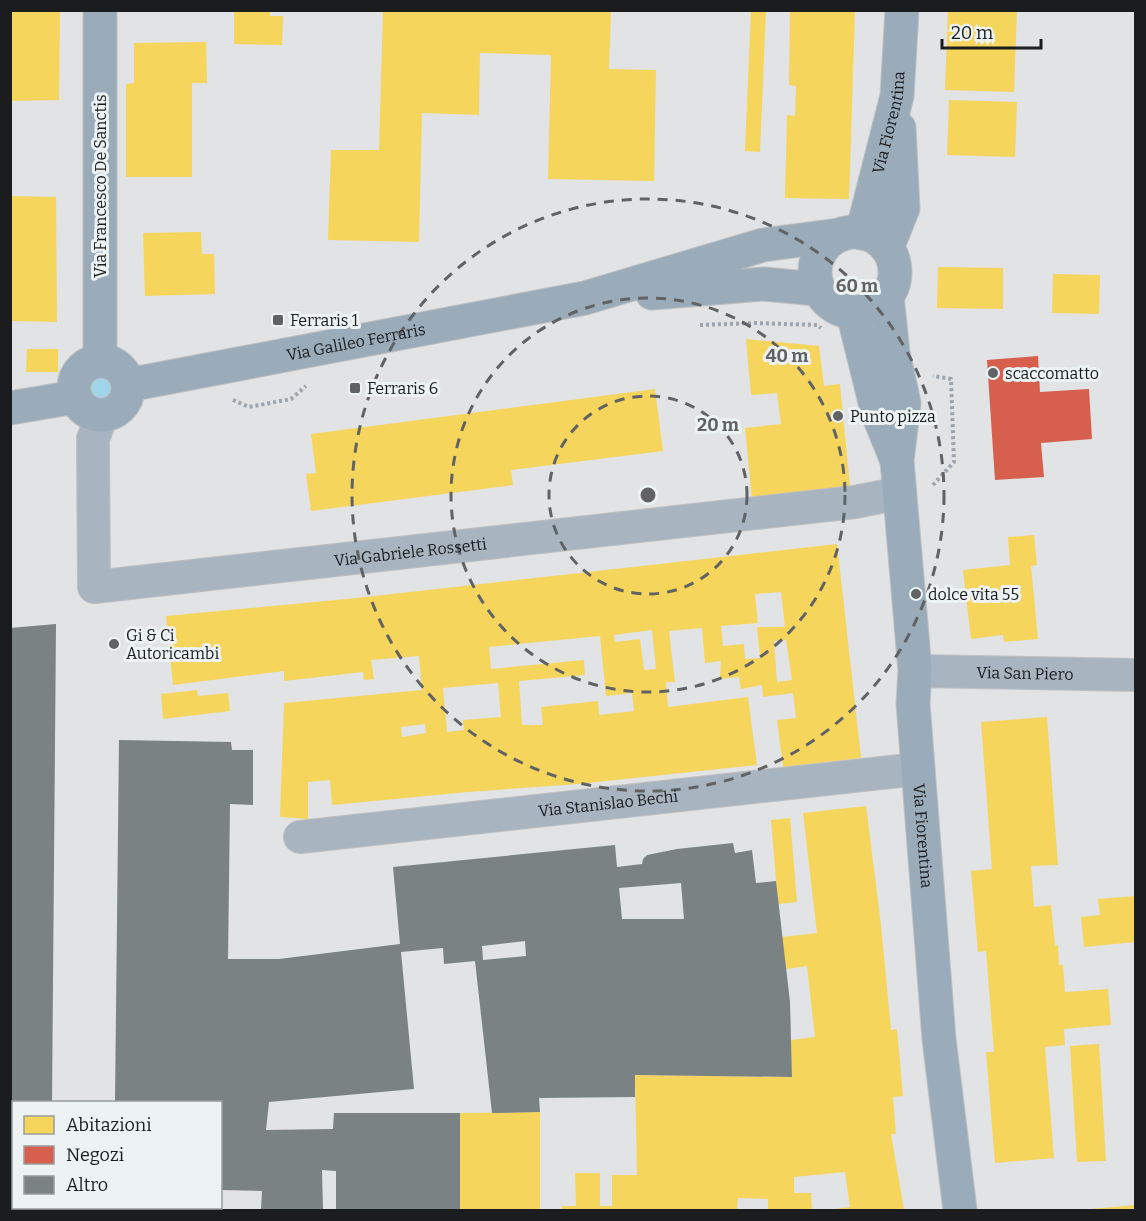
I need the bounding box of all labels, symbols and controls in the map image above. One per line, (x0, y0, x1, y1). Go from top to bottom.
scale bar (942, 12, 1041, 50)
text: 20 m (951, 22, 993, 44)
street label: Via Fiorentina (869, 70, 908, 176)
street label: Via Francesco De Sanctis (91, 94, 110, 278)
text: 60 m (836, 275, 878, 297)
place label: Ferraris 1 (290, 311, 359, 330)
marker: Ferraris 1 (271, 313, 285, 327)
street label: Via Galileo Ferraris (285, 320, 427, 365)
text: 40 m (766, 345, 808, 367)
place label: scaccomatto (1005, 364, 1099, 383)
marker: scaccomatto (986, 366, 1000, 380)
place label: Ferraris 6 (367, 379, 438, 398)
marker: Ferraris 6 (348, 381, 362, 395)
place label: Punto pizza (850, 407, 936, 426)
marker: Punto pizza (831, 409, 845, 423)
text: 20 m (697, 414, 739, 436)
centre of rings (638, 485, 658, 505)
street label: Via Gabriele Rossetti (333, 534, 488, 570)
place label: dolce vita 55 (928, 585, 1019, 604)
marker: dolce vita 55 (909, 587, 923, 601)
place label: Gi & Ci Autoricambi (126, 626, 219, 663)
marker: Gi & Ci Autoricambi (107, 637, 121, 651)
street label: Via San Piero (976, 663, 1074, 684)
street label: Via Fiorentina (909, 783, 936, 889)
street label: Via Stanislao Bechi (537, 786, 679, 821)
legend (12, 1101, 222, 1209)
text: Abitazioni (66, 1114, 152, 1136)
text: Negozi (66, 1144, 124, 1166)
text: Altro (66, 1174, 108, 1196)

